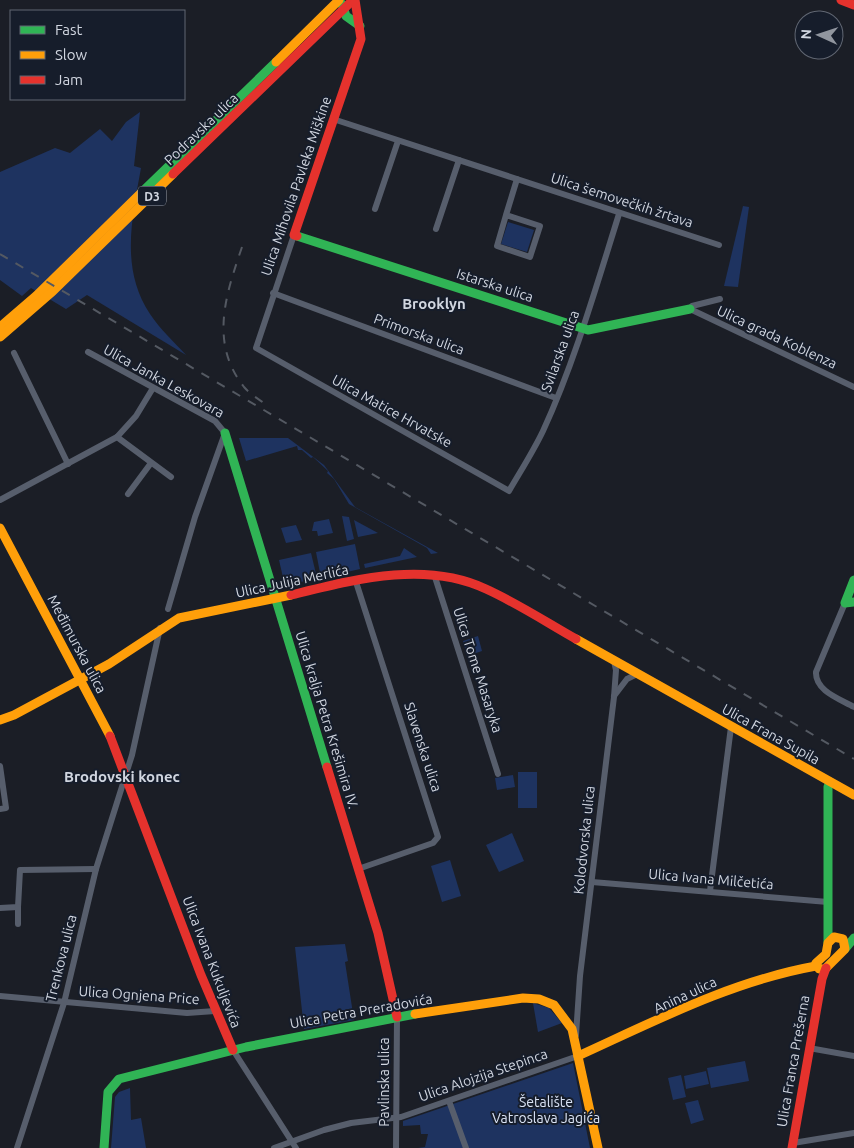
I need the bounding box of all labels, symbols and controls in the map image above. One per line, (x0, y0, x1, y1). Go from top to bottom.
legend (10, 10, 185, 100)
north arrow (794, 10, 844, 60)
text: Fast (55, 21, 83, 38)
text: N (798, 29, 814, 40)
text: Slow (55, 46, 88, 63)
text: Jam (55, 71, 83, 88)
street label: Podravska ulica (161, 90, 241, 168)
street label: Ulica Mihovila Pavleka Miškine (258, 94, 334, 278)
street label: Ulica šemovečkih žrtava (549, 169, 695, 231)
road number: D3 (138, 187, 166, 206)
street label: Istarska ulica (455, 265, 535, 305)
district label: Brooklyn (402, 295, 466, 312)
street label: Ulica grada Koblenza (715, 302, 839, 372)
street label: Svilarska ulica (538, 308, 582, 394)
street label: Primorska ulica (372, 310, 466, 358)
street label: Ulica Janka Leskovara (101, 341, 227, 421)
street label: Ulica Matice Hrvatske (329, 371, 455, 451)
street label: Ulica Julija Merlića (234, 561, 350, 601)
street label: Međimurska ulica (44, 592, 110, 696)
street label: Ulica Tome Masaryka (450, 605, 506, 735)
street label: Ulica kralja Petra Krešimira IV. (292, 629, 362, 811)
street label: Slavenska ulica (401, 700, 445, 794)
street label: Ulica Frana Supila (719, 701, 823, 767)
district label: Brodovski konec (64, 768, 180, 785)
street label: Kolodvorska ulica (570, 785, 598, 895)
street label: Ulica Ivana Milčetića (648, 866, 774, 892)
street label: Ulica Ivana Kukuljevića (179, 894, 245, 1030)
street label: Trenkova ulica (42, 913, 80, 1003)
street label: Anina ulica (651, 973, 719, 1017)
street label: Ulica Ognjena Price (78, 983, 200, 1007)
street label: Ulica Petra Preradovića (288, 991, 434, 1031)
street label: Ulica Franca Prešerna (774, 994, 812, 1128)
street label: Pavlinska ulica (376, 1037, 392, 1127)
street label: Ulica Alojzija Stepinca (416, 1045, 550, 1105)
park label: Šetalište Vatroslava Jagića (492, 1093, 600, 1126)

